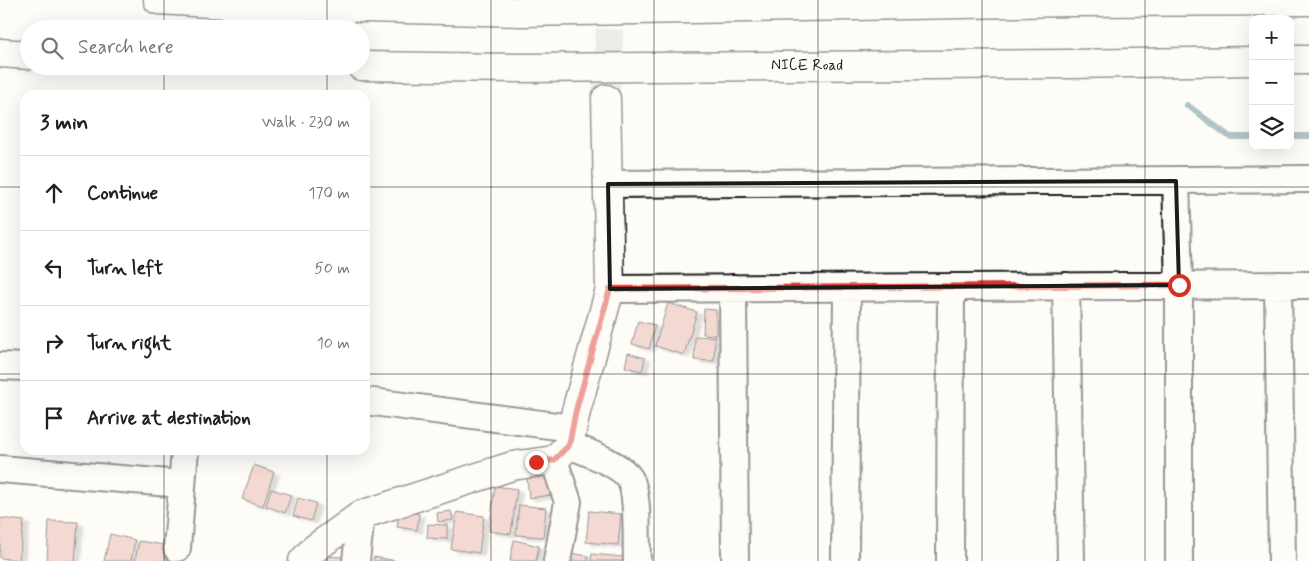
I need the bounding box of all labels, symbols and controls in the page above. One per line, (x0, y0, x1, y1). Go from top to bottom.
map controls (1249, 15, 1294, 150)
button: + (1249, 15, 1294, 60)
search box (20, 20, 370, 75)
icon: search (38, 34, 66, 62)
text: Search here (78, 35, 174, 60)
street label: NICE Road (771, 56, 843, 76)
button: − (1249, 60, 1294, 105)
button: layers (1249, 105, 1294, 150)
text: 3 min (40, 109, 88, 137)
text: Walk · 230 m (262, 112, 350, 133)
icon: ahead (40, 179, 68, 207)
text: Continue (87, 181, 158, 206)
text: 170 m (308, 183, 350, 204)
icon: left (40, 254, 68, 282)
text: Turn left (87, 256, 163, 281)
text: 50 m (314, 258, 350, 279)
route start (1168, 274, 1191, 297)
icon: right (40, 329, 68, 357)
text: Turn right (87, 331, 171, 356)
text: 10 m (317, 333, 350, 354)
icon: arrive (40, 404, 68, 432)
text: Arrive at destination (87, 406, 251, 431)
route end (525, 451, 548, 474)

